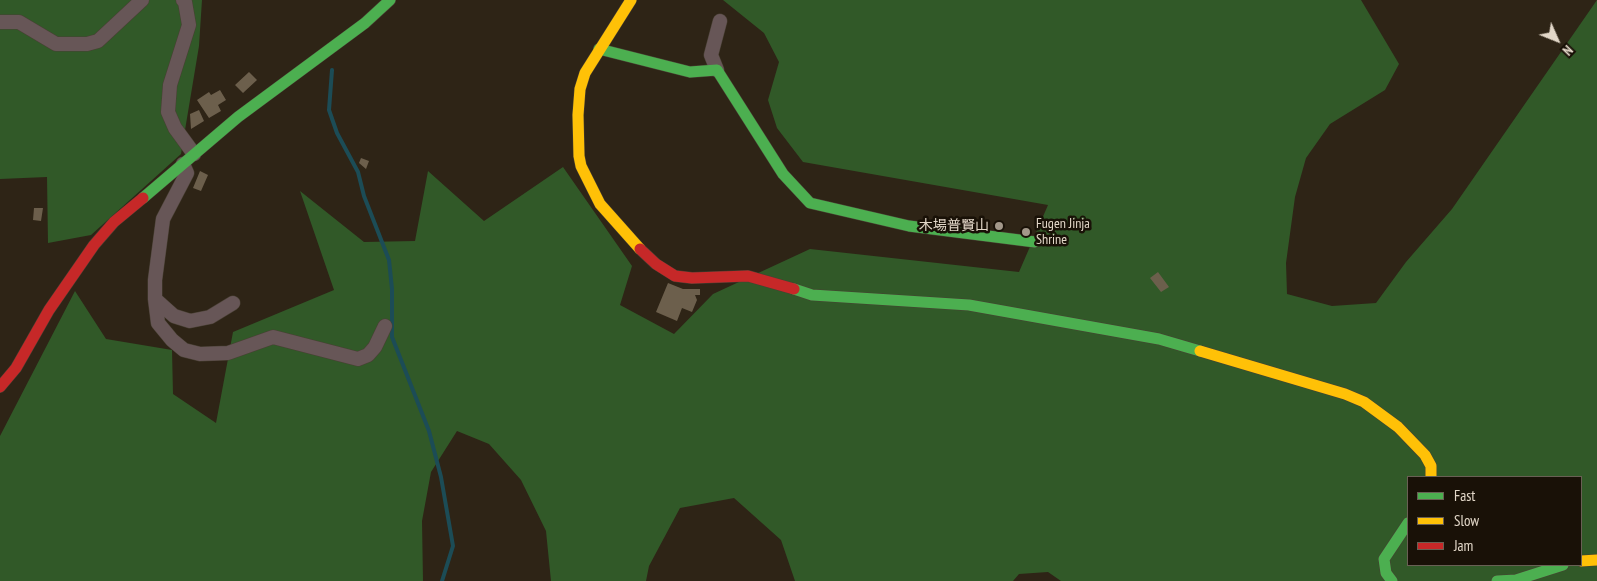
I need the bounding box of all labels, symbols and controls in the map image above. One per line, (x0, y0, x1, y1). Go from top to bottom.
north arrow (1532, 15, 1582, 65)
text: N (1559, 41, 1577, 59)
place label: Fugen Jinja Shrine (1036, 216, 1090, 248)
place label: 木場普賢山 (919, 218, 989, 234)
marker: 木場普賢山 (993, 220, 1005, 232)
marker: Fugen Jinja Shrine (1020, 226, 1032, 238)
legend (1407, 476, 1582, 566)
text: Fast (1454, 486, 1475, 505)
text: Slow (1454, 511, 1479, 530)
text: Jam (1454, 536, 1473, 555)

